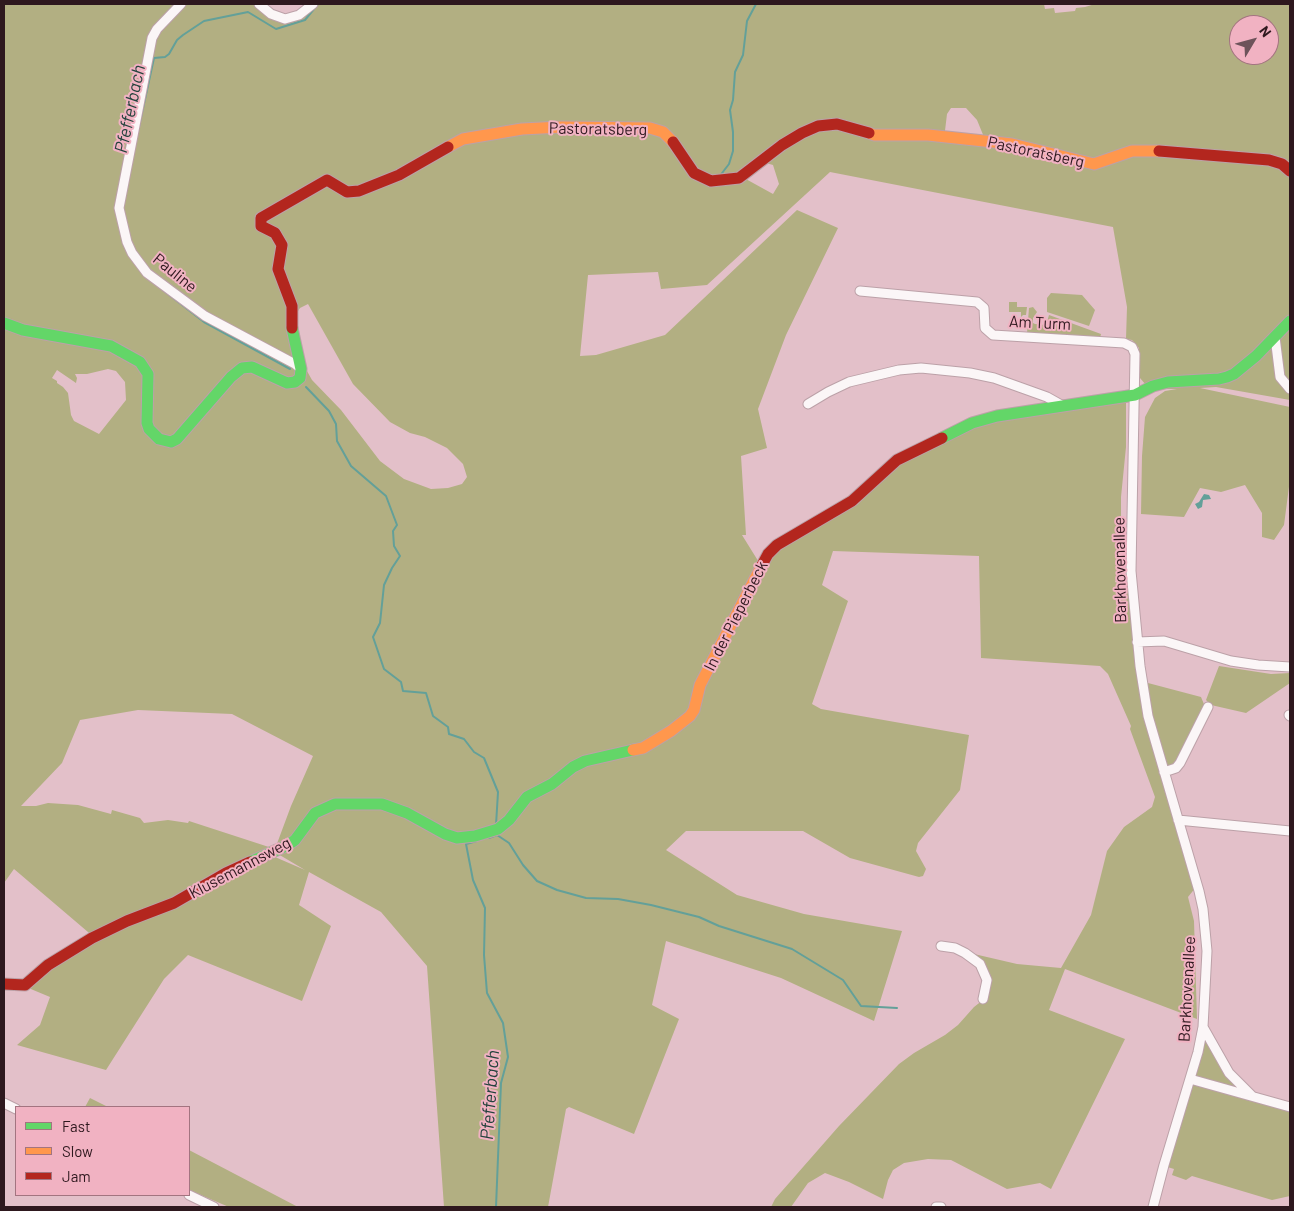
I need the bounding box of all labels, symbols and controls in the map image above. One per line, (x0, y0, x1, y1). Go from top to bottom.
north arrow (1229, 15, 1279, 65)
text: N (1256, 22, 1275, 40)
water label: Pfefferbach (110, 63, 150, 155)
street label: Pastoratsberg (549, 119, 647, 139)
street label: Pastoratsberg (986, 132, 1086, 172)
street label: Pauline (149, 249, 201, 297)
street label: Am Turm (1008, 312, 1072, 334)
street label: Barkhovenallee (1109, 517, 1131, 623)
street label: In der Pieperbeck (700, 558, 772, 674)
street label: Klusemannsweg (186, 833, 294, 903)
street label: Barkhovenallee (1175, 936, 1199, 1042)
water label: Pfefferbach (476, 1050, 504, 1140)
legend (15, 1106, 190, 1196)
text: Fast (62, 1117, 90, 1135)
text: Slow (62, 1142, 93, 1160)
text: Jam (62, 1167, 91, 1185)

